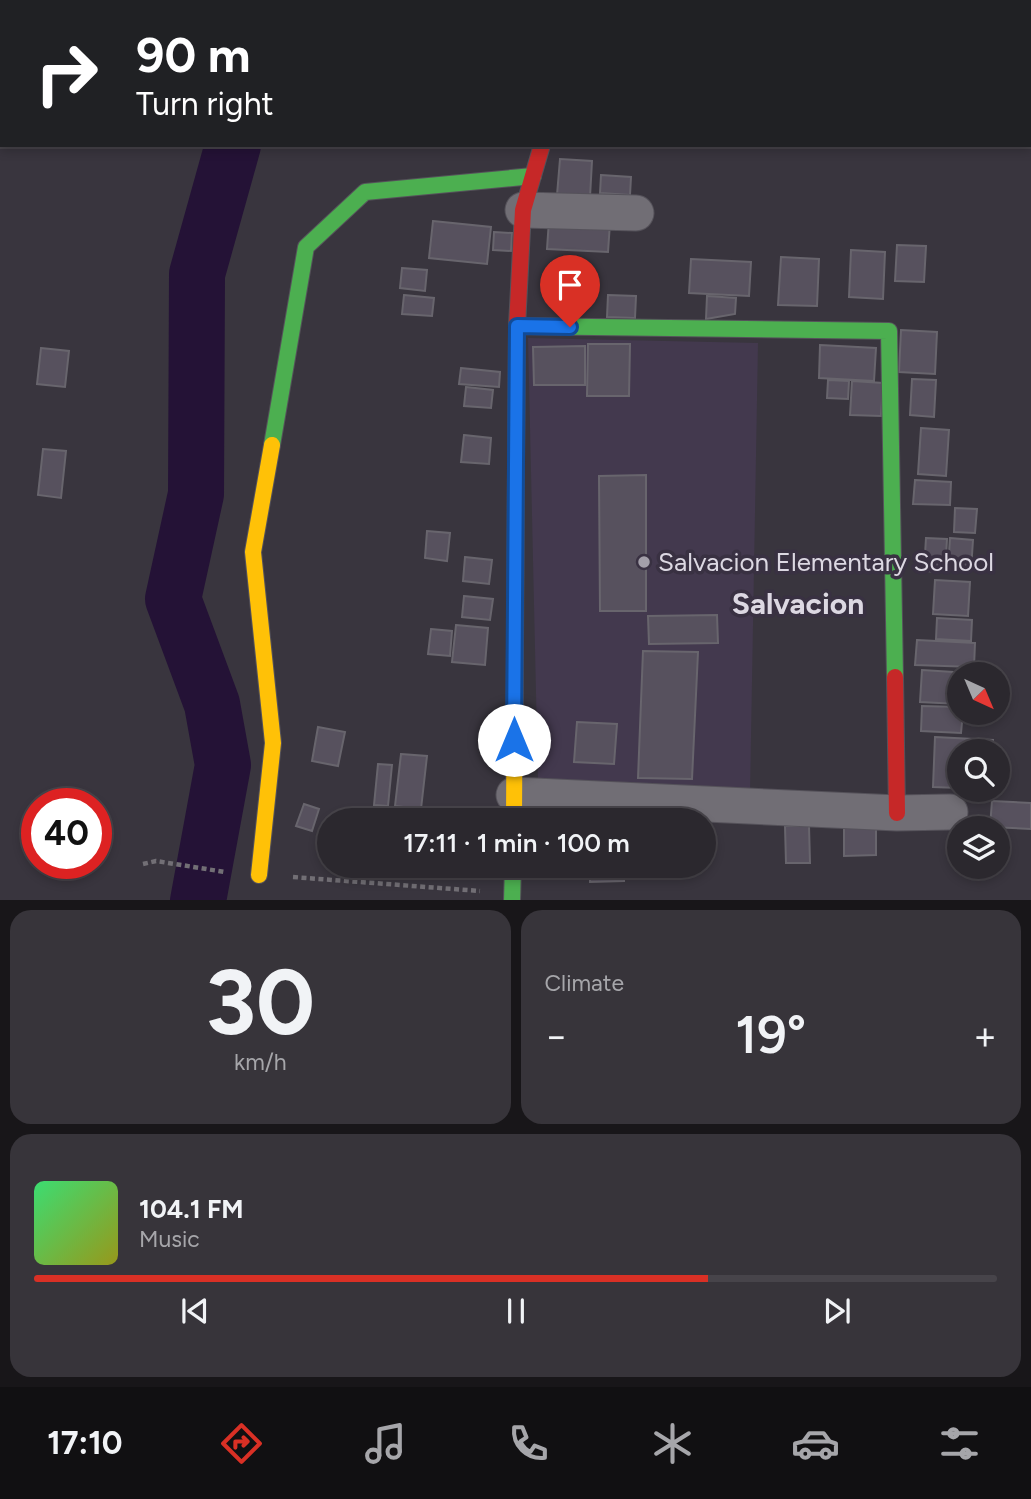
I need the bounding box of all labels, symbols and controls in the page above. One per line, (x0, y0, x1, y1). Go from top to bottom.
text: 90 m (136, 25, 251, 84)
icon: right (21, 28, 112, 119)
text: Turn right (136, 85, 274, 123)
pin (540, 255, 600, 327)
icon: arrive (551, 266, 589, 304)
place label: Salvacion Elementary School (658, 546, 994, 578)
marker: Salvacion Elementary School (636, 554, 652, 570)
district label: Salvacion (732, 585, 864, 622)
north arrow (947, 662, 1010, 724)
map controls (947, 662, 1010, 879)
position arrow (477, 703, 551, 777)
button: search (947, 739, 1010, 802)
speed limit sign: 40 (21, 788, 112, 879)
button: layers (947, 816, 1010, 879)
text: 17:11 · 1 min · 100 m (403, 827, 630, 859)
text: 30 (205, 948, 315, 1057)
text: Climate (545, 969, 624, 997)
text: 19° (735, 1004, 806, 1066)
text: − (545, 1013, 568, 1059)
text: + (973, 1013, 997, 1059)
text: km/h (234, 1048, 287, 1076)
text: 104.1 FM (139, 1193, 244, 1225)
text: Music (139, 1225, 200, 1253)
icon: previous (176, 1292, 214, 1330)
icon: pause (497, 1292, 535, 1330)
icon: next (818, 1292, 856, 1330)
icon: directions (217, 1419, 266, 1468)
icon: music (361, 1419, 410, 1468)
icon: phone (504, 1419, 553, 1468)
icon: climate (648, 1419, 697, 1468)
icon: car (791, 1419, 840, 1468)
icon: filters (935, 1419, 984, 1468)
text: 17:10 (47, 1424, 122, 1462)

